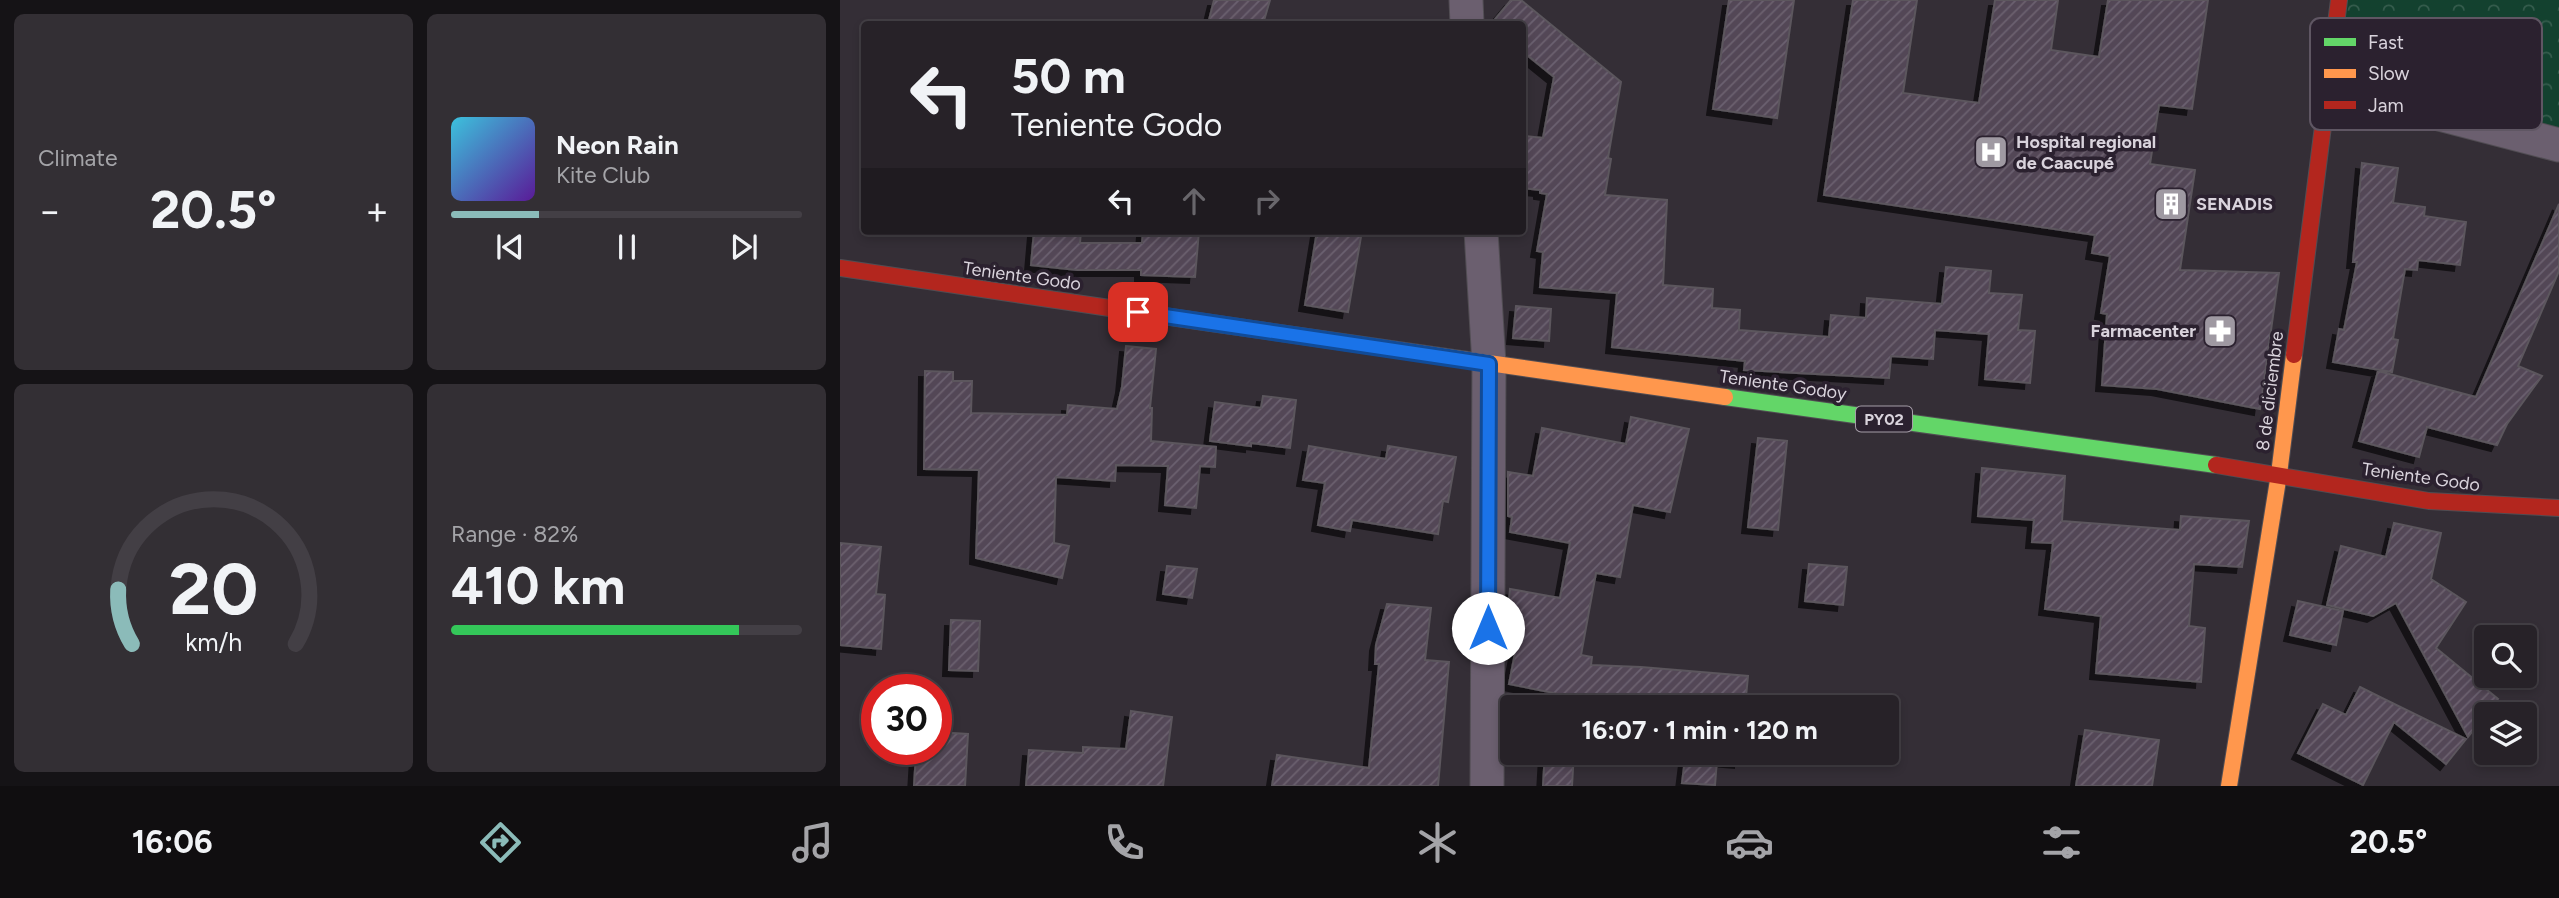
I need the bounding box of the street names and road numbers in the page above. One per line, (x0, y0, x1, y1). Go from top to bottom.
street label: Teniente Godo (962, 257, 1082, 295)
street label: 8 de diciembre (2252, 330, 2288, 452)
street label: Teniente Godoy (1718, 365, 1848, 405)
road number: PY02 (1856, 406, 1912, 432)
street label: Teniente Godo (2361, 458, 2481, 496)

